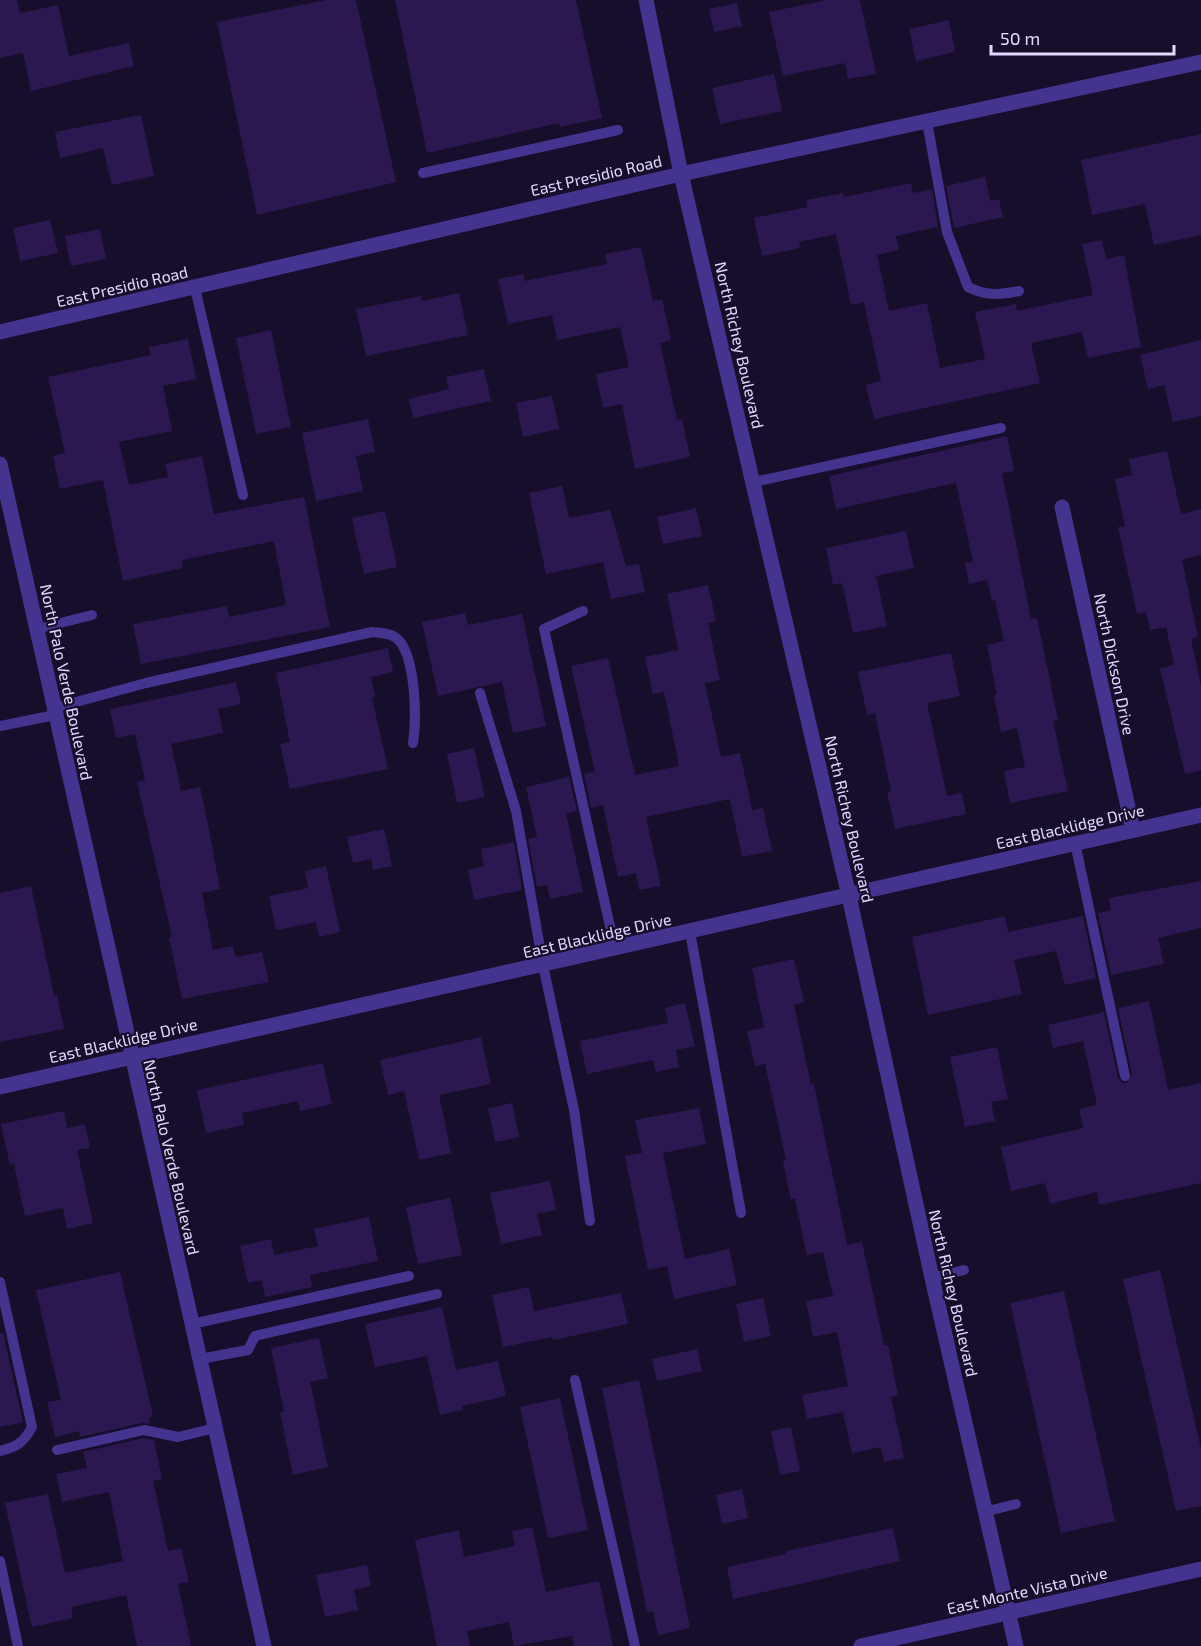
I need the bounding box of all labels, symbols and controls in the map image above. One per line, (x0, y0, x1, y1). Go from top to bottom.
scale bar (991, 18, 1174, 56)
text: 50 m (1000, 27, 1040, 49)
street label: East Presidio Road (528, 151, 664, 199)
street label: North Richey Boulevard (712, 260, 768, 430)
street label: East Presidio Road (54, 262, 190, 310)
street label: North Palo Verde Boulevard (37, 582, 97, 782)
street label: North Dickson Drive (1091, 591, 1139, 737)
street label: North Richey Boulevard (822, 734, 878, 904)
street label: East Blacklidge Drive (994, 800, 1146, 852)
street label: East Blacklidge Drive (521, 909, 673, 961)
street label: East Blacklidge Drive (47, 1014, 199, 1066)
street label: North Palo Verde Boulevard (140, 1057, 204, 1257)
street label: North Richey Boulevard (926, 1208, 982, 1378)
street label: East Monte Vista Drive (945, 1562, 1109, 1618)

